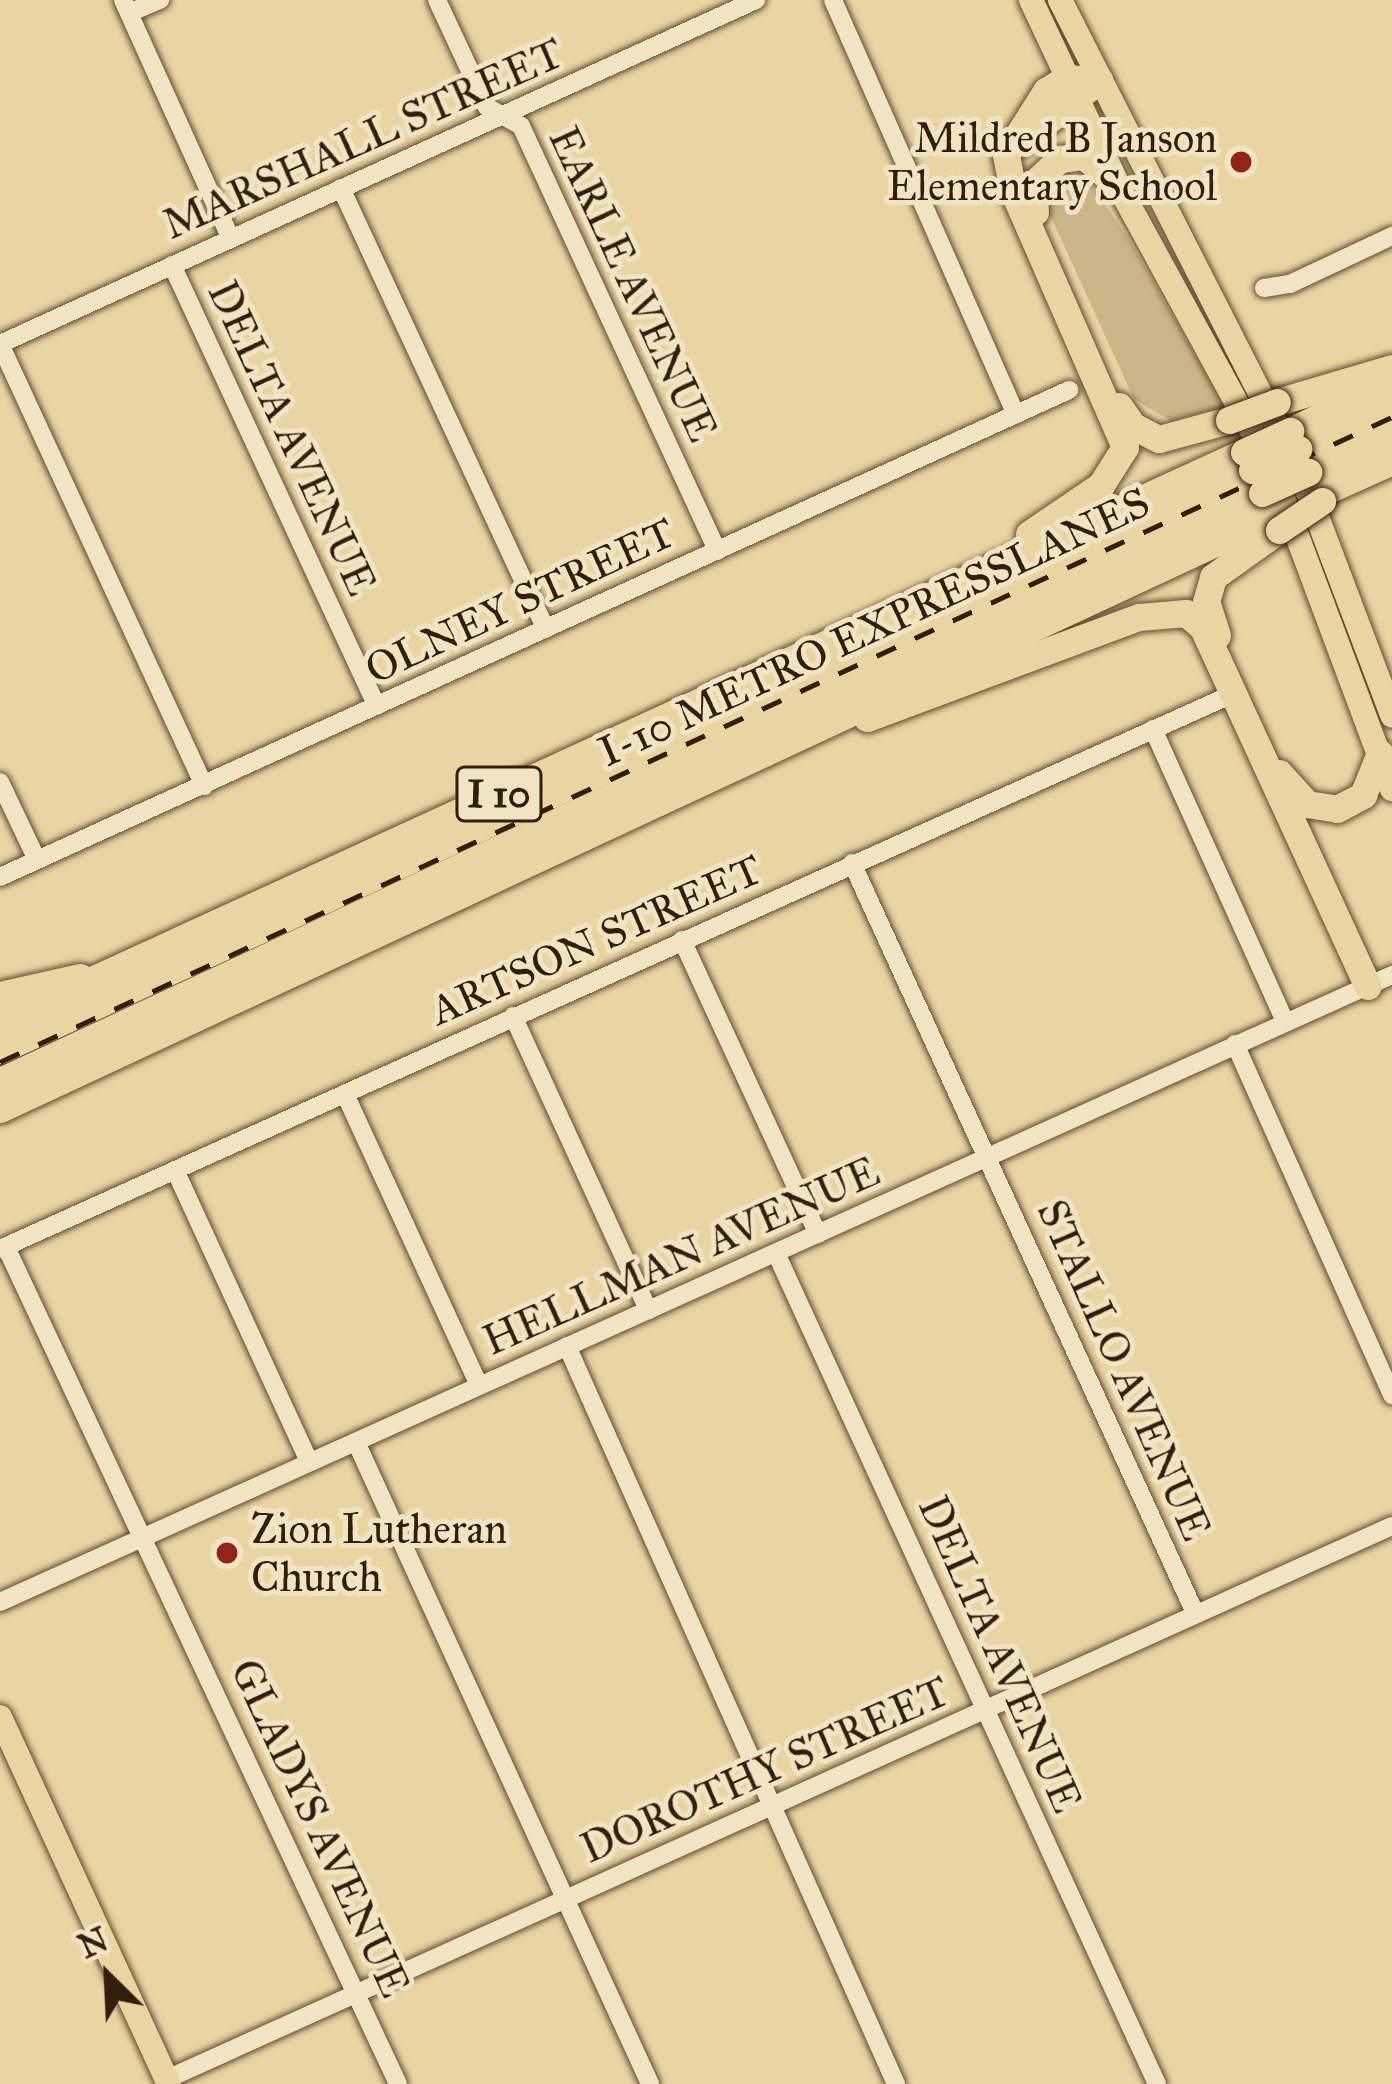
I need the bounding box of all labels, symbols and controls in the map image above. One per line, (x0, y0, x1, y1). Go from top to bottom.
street label: MARSHALL STREET (155, 28, 571, 250)
place label: Mildred B Janson Elementary School (887, 113, 1217, 212)
street label: EARLE AVENUE (538, 119, 728, 449)
marker: Mildred B Janson Elementary School (1228, 149, 1254, 175)
street label: DELTA AVENUE (197, 273, 387, 603)
street label: I-10 METRO EXPRESSLANES (591, 477, 1157, 777)
street label: OLNEY STREET (357, 507, 683, 695)
road number: I 10 (454, 761, 544, 827)
street label: ARTSON STREET (422, 844, 770, 1036)
street label: HELLMAN AVENUE (475, 1146, 887, 1366)
street label: STALLO AVENUE (1026, 1192, 1222, 1548)
street label: DELTA AVENUE (908, 1488, 1092, 1820)
place label: Zion Lutheran Church (251, 1504, 507, 1603)
marker: Zion Lutheran Church (214, 1540, 240, 1566)
street label: GLADYS AVENUE (220, 1651, 420, 2005)
street label: DOROTHY STREET (573, 1666, 957, 1874)
north arrow (48, 1916, 168, 2036)
text: N (72, 1919, 114, 1967)

